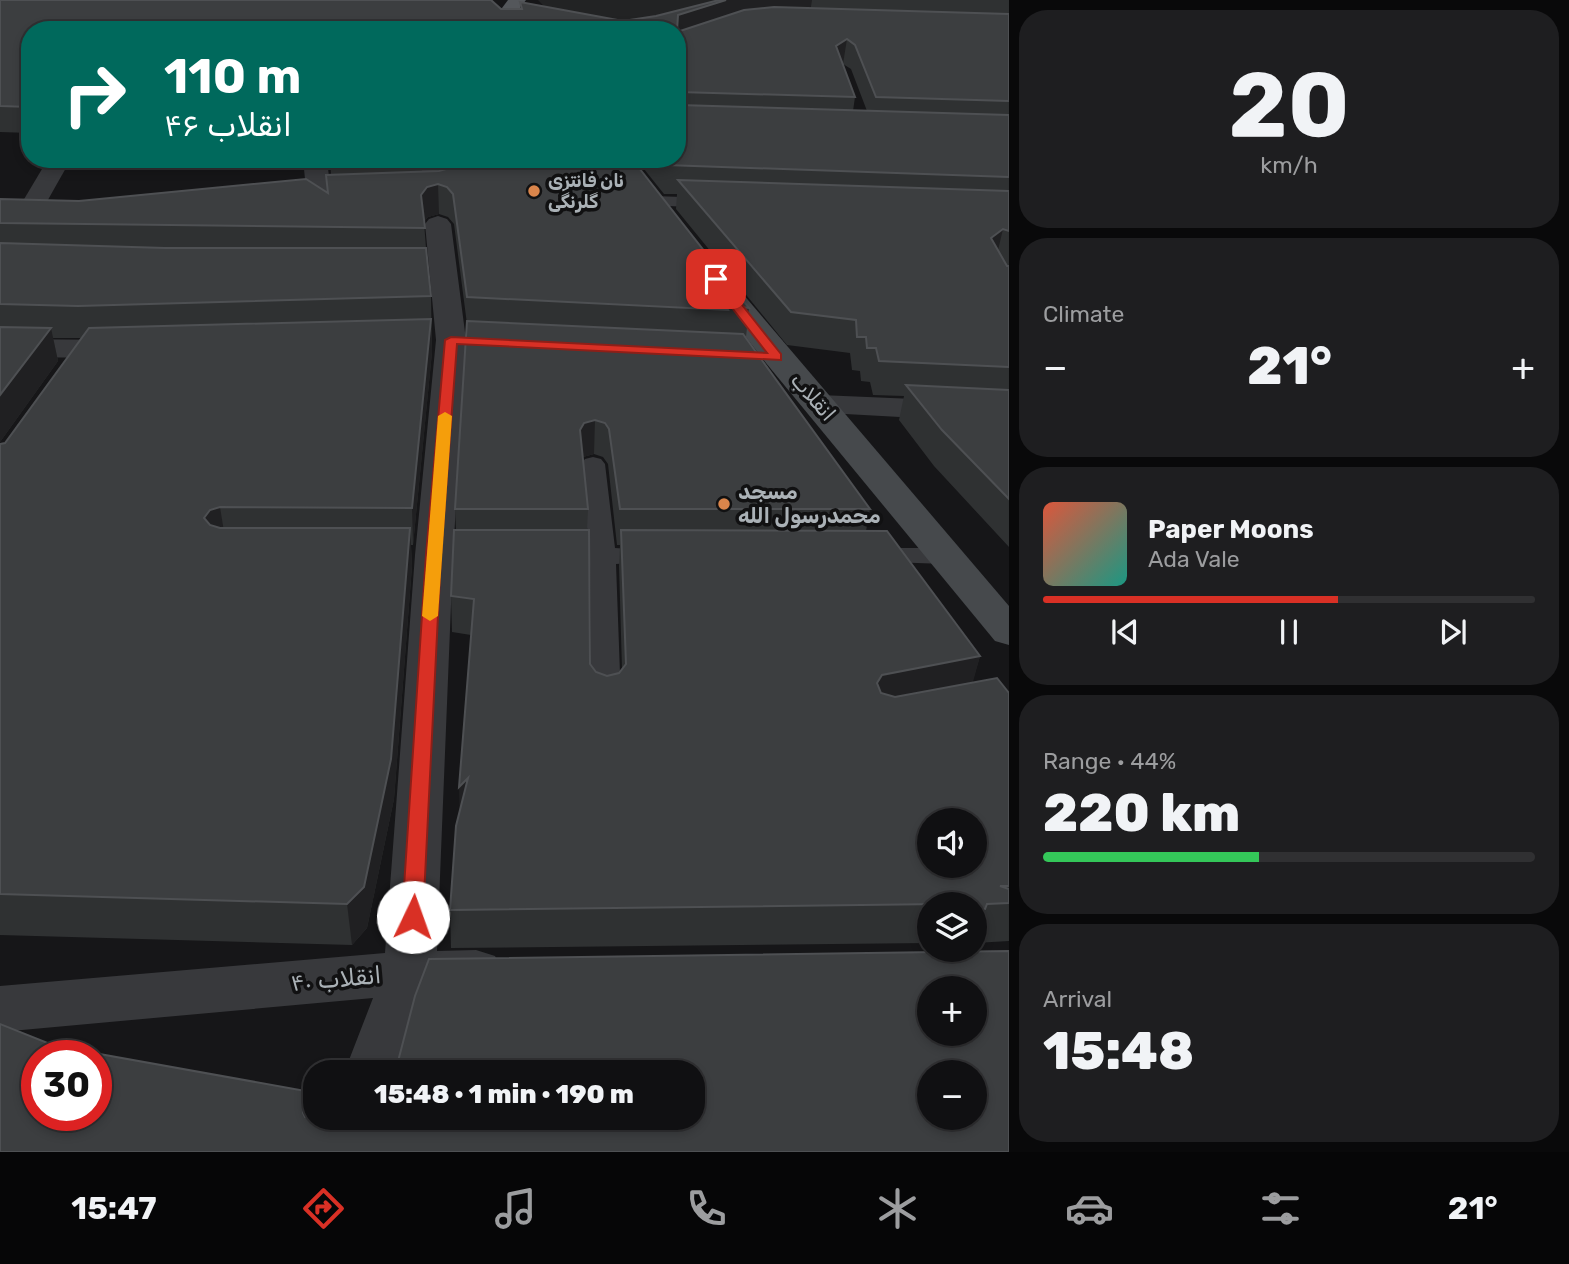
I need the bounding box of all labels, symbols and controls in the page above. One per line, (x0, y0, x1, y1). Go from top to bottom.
text: 110 m (164, 47, 301, 105)
icon: right (49, 49, 140, 140)
text: 20 (1228, 51, 1350, 159)
text: انقلاب ۴۶ (164, 106, 292, 144)
text: km/h (1260, 151, 1318, 179)
place label: نان فانتزی گلرنگی (548, 170, 624, 213)
marker: نان فانتزی گلرنگی (526, 183, 542, 199)
pin (686, 249, 746, 309)
icon: arrive (697, 260, 735, 298)
text: Climate (1043, 300, 1124, 328)
text: 21° (1247, 335, 1332, 397)
text: − (1043, 344, 1068, 390)
text: + (1511, 344, 1535, 390)
street label: انقلاب (786, 367, 841, 426)
place label: مسجد محمدرسول الله (738, 479, 881, 529)
marker: مسجد محمدرسول الله (716, 496, 732, 512)
text: Paper Moons (1148, 514, 1314, 545)
text: Ada Vale (1148, 545, 1240, 573)
icon: previous (1106, 613, 1144, 651)
icon: pause (1270, 613, 1308, 651)
icon: next (1434, 613, 1472, 651)
text: Range · 44% (1043, 747, 1176, 775)
text: 220 km (1043, 782, 1240, 844)
map controls (917, 808, 987, 1130)
button: sound (917, 808, 987, 878)
position arrow (376, 880, 450, 954)
button: layers (917, 892, 987, 962)
street label: انقلاب ۴۰ (290, 961, 382, 997)
button: + (917, 976, 987, 1046)
text: Arrival (1043, 985, 1112, 1013)
text: 15:48 (1043, 1020, 1194, 1082)
speed limit sign: 30 (21, 1040, 112, 1131)
button: − (917, 1060, 987, 1130)
text: 15:48 · 1 min · 190 m (374, 1079, 634, 1110)
icon: directions (299, 1184, 348, 1233)
icon: music (491, 1184, 540, 1233)
icon: phone (682, 1184, 731, 1233)
icon: climate (873, 1184, 922, 1233)
icon: car (1065, 1184, 1114, 1233)
icon: filters (1256, 1184, 1305, 1233)
text: 15:47 (71, 1189, 157, 1227)
text: 21° (1448, 1189, 1498, 1227)

